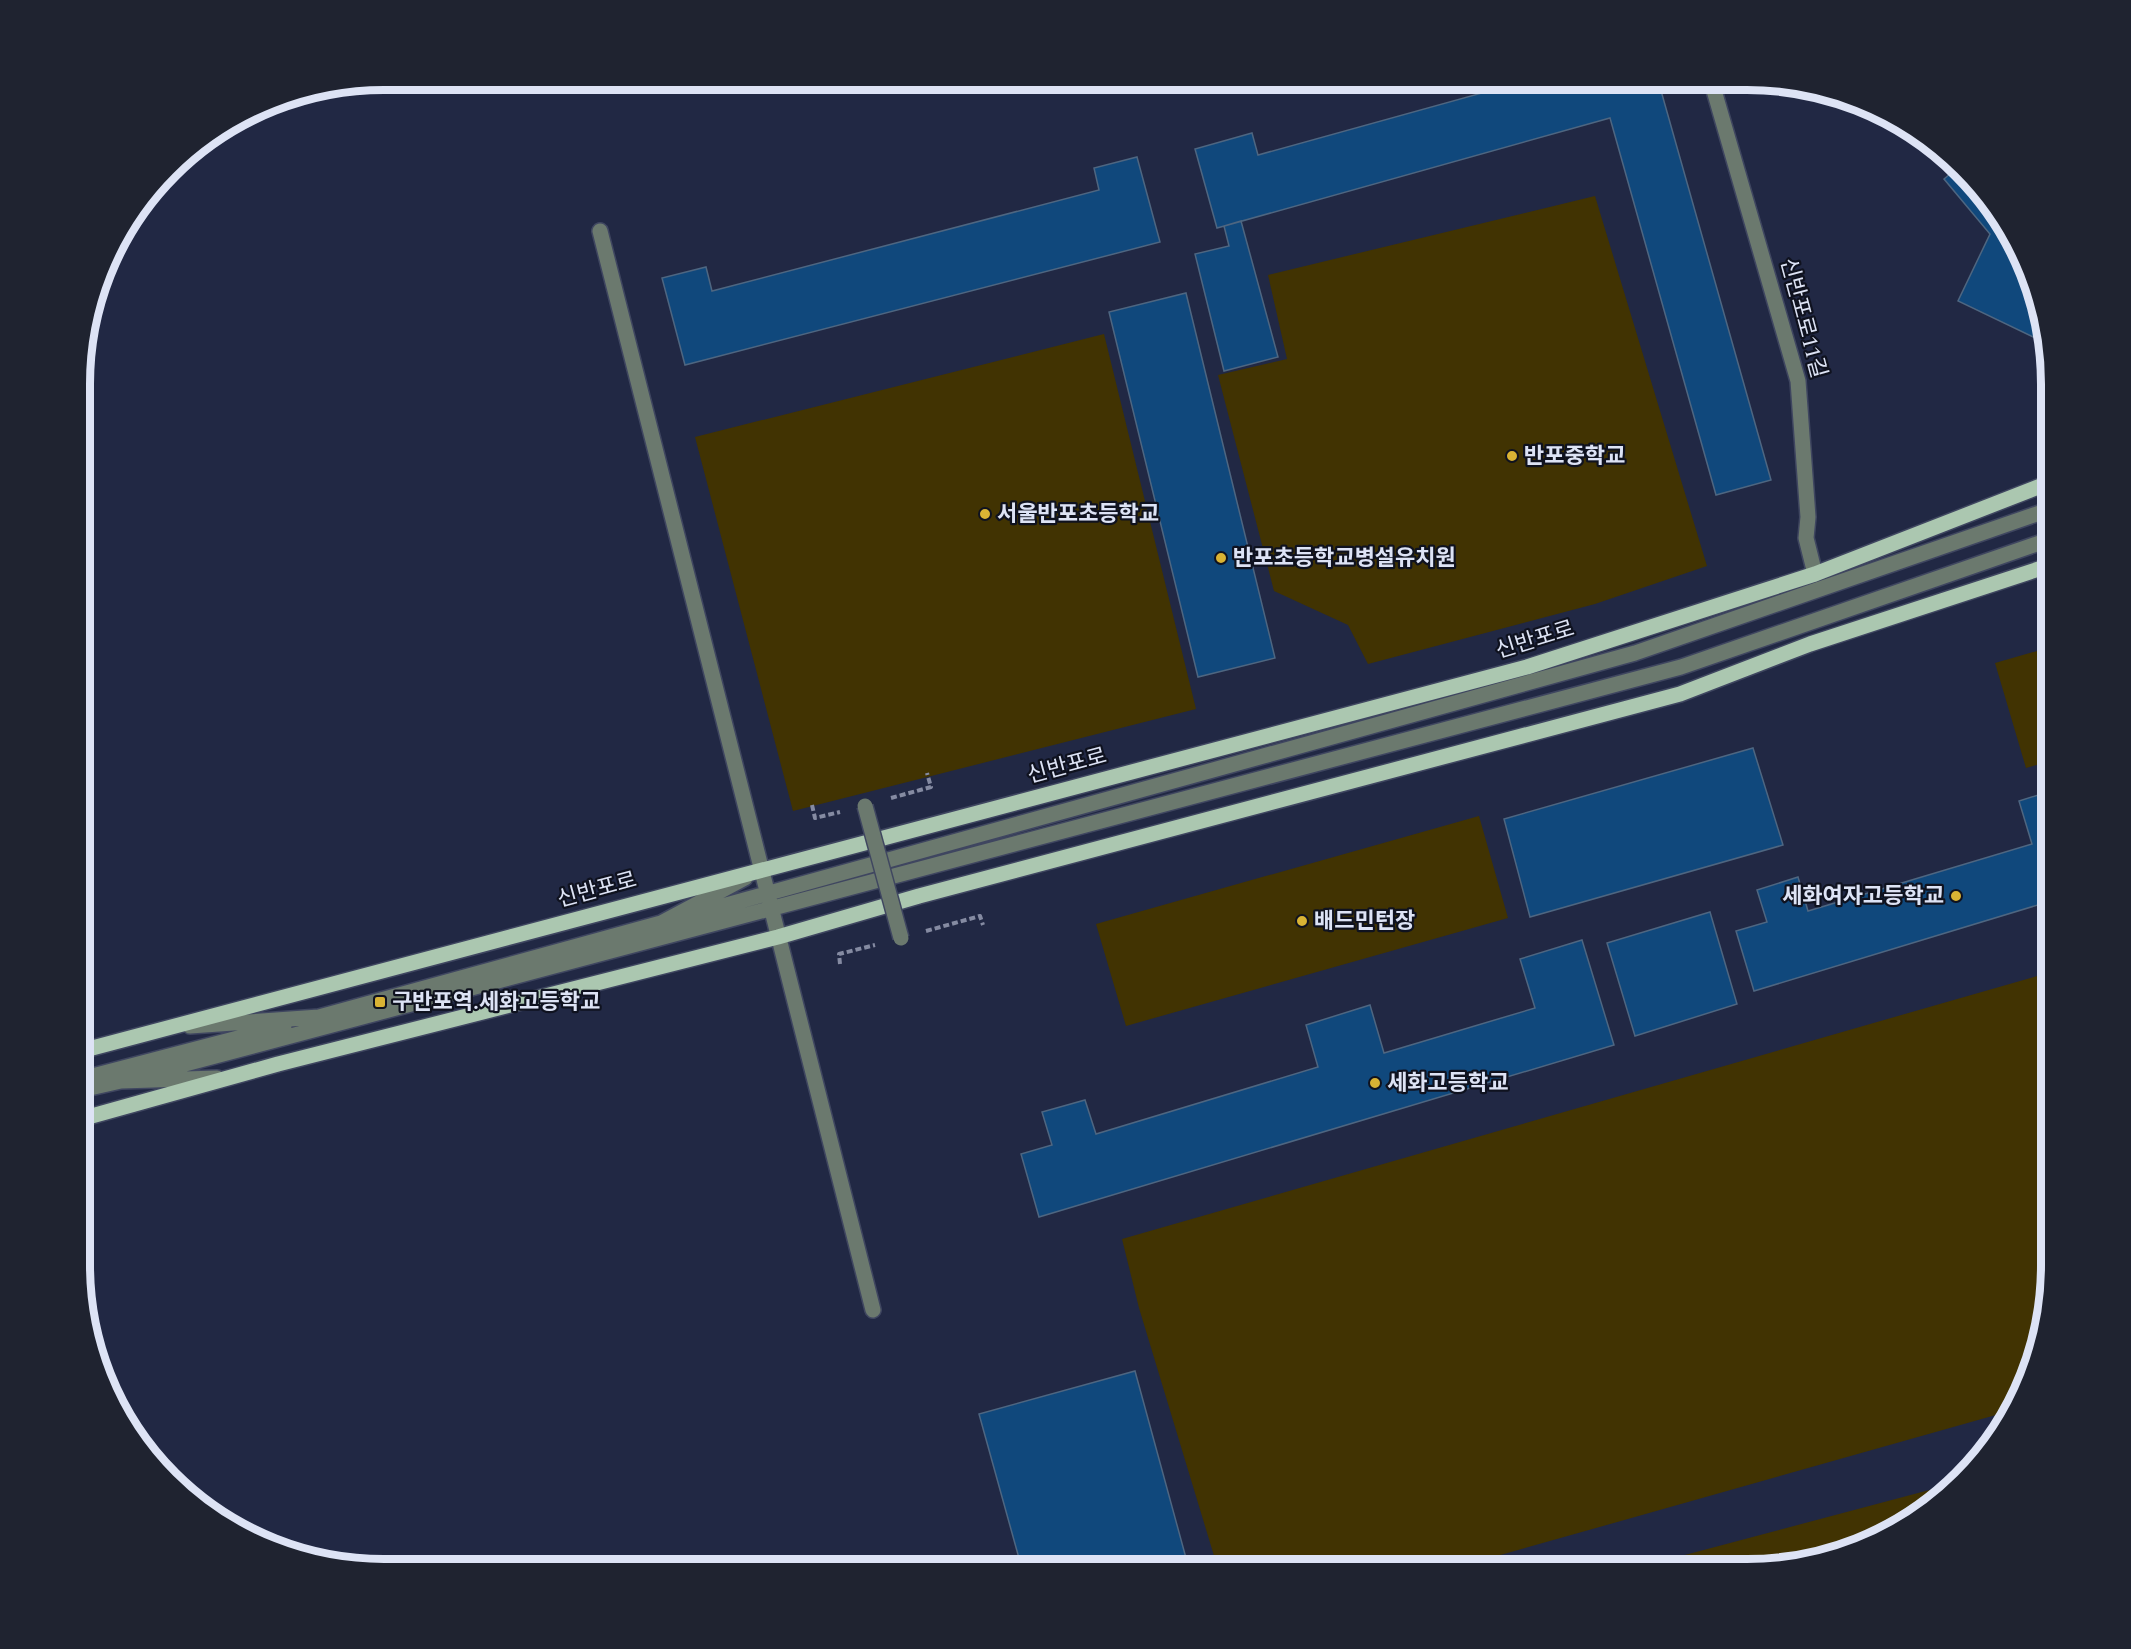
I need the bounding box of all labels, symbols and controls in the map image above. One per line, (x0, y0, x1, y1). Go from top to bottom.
street label: 신반포로11길 (1771, 254, 1835, 382)
place label: 반포중학교 (1524, 440, 1625, 473)
marker: 반포중학교 (1505, 449, 1519, 463)
place label: 서울반포초등학교 (997, 498, 1159, 531)
marker: 서울반포초등학교 (978, 507, 992, 521)
place label: 반포초등학교병설유치원 (1233, 542, 1456, 575)
marker: 반포초등학교병설유치원 (1214, 551, 1228, 565)
street label: 신반포로 (1491, 612, 1579, 668)
street label: 신반포로 (1024, 740, 1110, 792)
street label: 신반포로 (554, 864, 640, 916)
place label: 세화여자고등학교 (1782, 880, 1944, 913)
marker: 세화여자고등학교 (1949, 889, 1963, 903)
place label: 배드민턴장 (1314, 905, 1415, 938)
marker: 배드민턴장 (1295, 914, 1309, 928)
place label: 구반포역.세화고등학교 (392, 986, 600, 1019)
marker: 구반포역.세화고등학교 (373, 995, 387, 1009)
place label: 세화고등학교 (1387, 1067, 1508, 1100)
marker: 세화고등학교 (1368, 1076, 1382, 1090)

